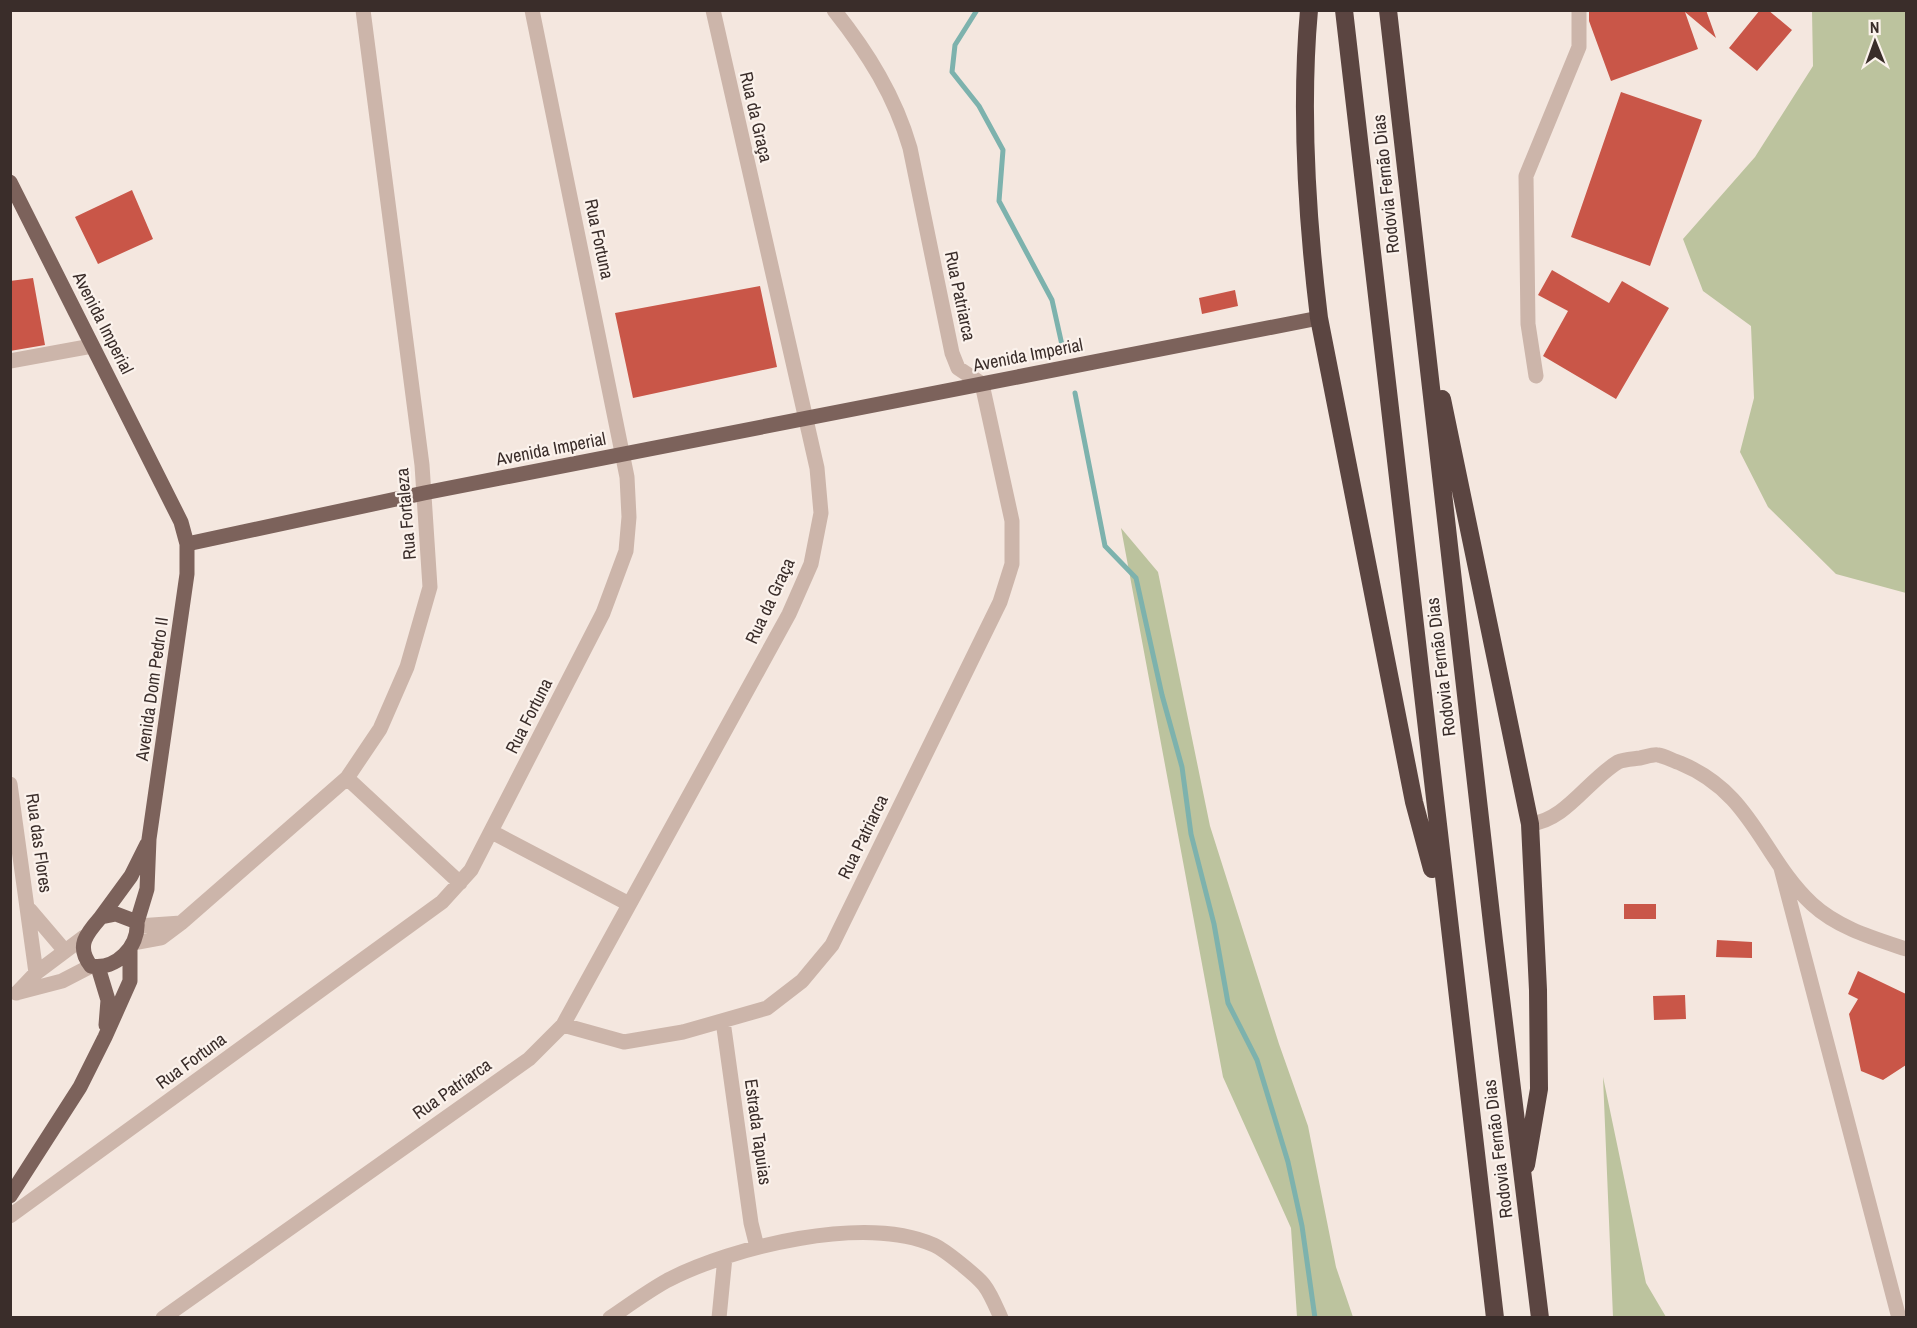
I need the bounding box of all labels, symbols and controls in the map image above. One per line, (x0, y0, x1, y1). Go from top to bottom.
north arrow (1845, 12, 1905, 72)
text: N (1870, 16, 1880, 38)
street label: Rua da Graça (734, 69, 779, 164)
street label: Rodovia Fernão Dias (1366, 113, 1405, 255)
street label: Rua Fortuna (579, 197, 620, 281)
street label: Rua Patriarca (939, 249, 982, 343)
street label: Avenida Imperial (67, 267, 140, 378)
street label: Avenida Imperial (970, 332, 1085, 378)
street label: Avenida Imperial (493, 426, 608, 472)
street label: Rua Fortaleza (389, 467, 422, 561)
street label: Rua da Graça (739, 554, 800, 648)
street label: Rodovia Fernão Dias (1420, 596, 1461, 738)
street label: Avenida Dom Pedro II (129, 615, 174, 763)
street label: Rua Fortuna (499, 674, 558, 758)
street label: Rua Patriarca (831, 790, 894, 883)
street label: Rua das Flores (20, 792, 59, 894)
street label: Rua Fortuna (150, 1027, 231, 1095)
street label: Rua Patriarca (407, 1052, 496, 1125)
street label: Estrada Tapuias (739, 1077, 778, 1187)
street label: Rodovia Fernão Dias (1477, 1078, 1518, 1220)

